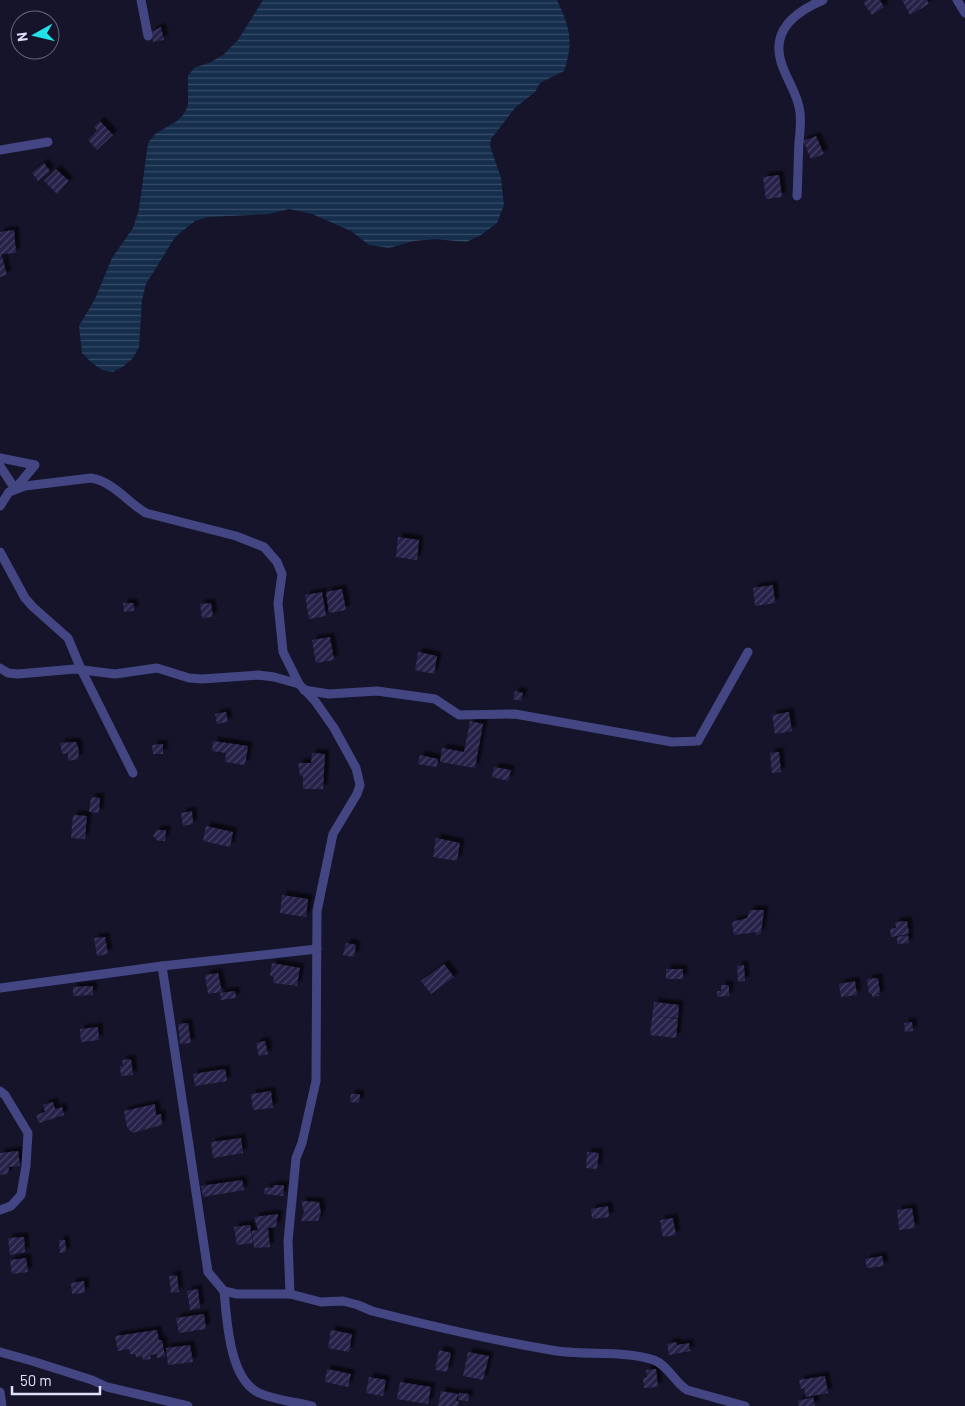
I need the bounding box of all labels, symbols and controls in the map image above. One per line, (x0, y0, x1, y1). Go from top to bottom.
north arrow (10, 10, 60, 60)
text: N (13, 31, 31, 43)
scale bar (12, 1364, 100, 1396)
text: 50 m (20, 1371, 52, 1389)

